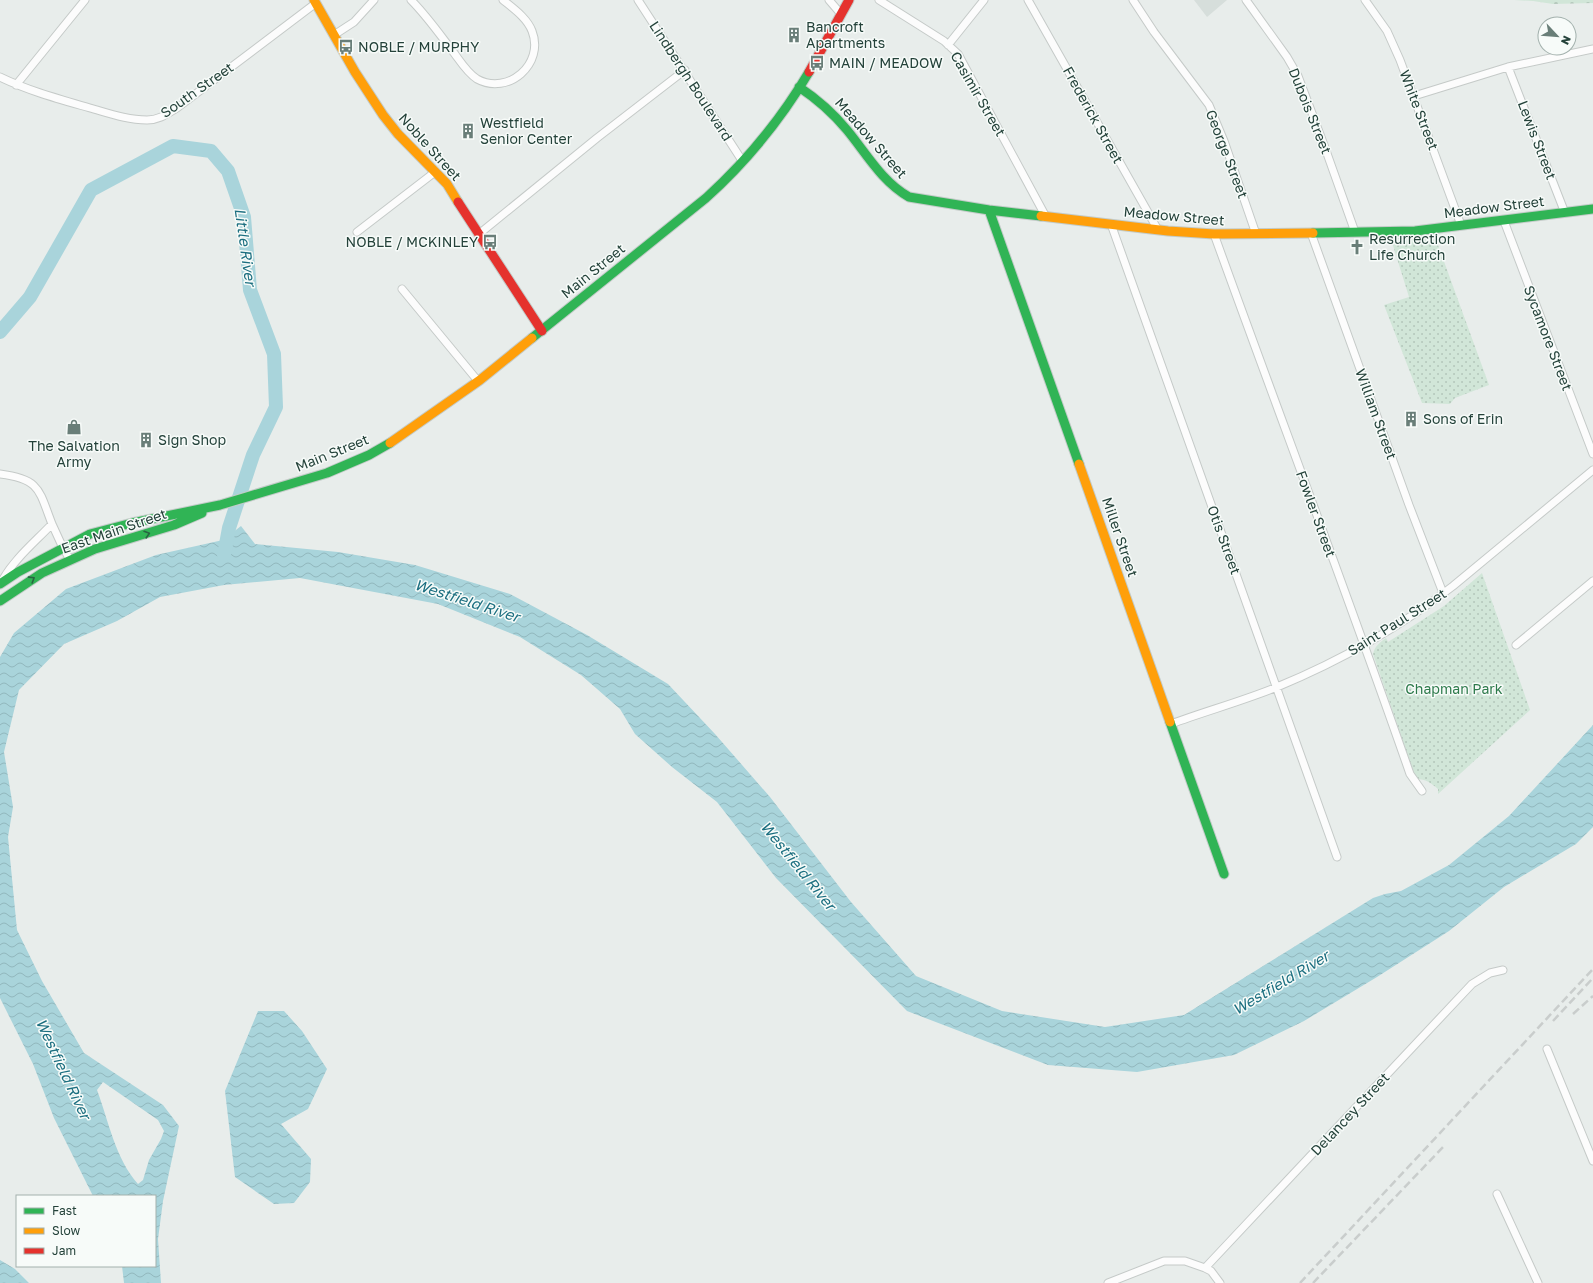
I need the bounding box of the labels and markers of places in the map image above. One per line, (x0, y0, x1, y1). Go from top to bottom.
place label: Bancroft Apartments (806, 18, 885, 51)
building icon: Bancroft Apartments (785, 26, 803, 44)
bus stop icon: NOBLE / MURPHY (337, 38, 355, 56)
place label: NOBLE / MURPHY (358, 38, 479, 55)
bus stop icon: MAIN / MEADOW (808, 54, 826, 72)
place label: MAIN / MEADOW (829, 54, 943, 71)
place label: Westfield Senior Center (480, 114, 573, 147)
building icon: Westfield Senior Center (459, 122, 477, 140)
place label: Resurrection Life Church (1369, 230, 1455, 263)
place label: NOBLE / MCKINLEY (346, 233, 478, 250)
bus stop icon: NOBLE / MCKINLEY (481, 233, 499, 251)
church icon: Resurrection Life Church (1348, 238, 1366, 256)
building icon: Sons of Erin (1402, 410, 1420, 428)
place label: Sons of Erin (1423, 410, 1503, 427)
shop icon: The Salvation Army (65, 418, 83, 436)
building icon: Sign Shop (137, 431, 155, 449)
place label: Sign Shop (158, 431, 226, 448)
place label: The Salvation Army (28, 437, 120, 470)

